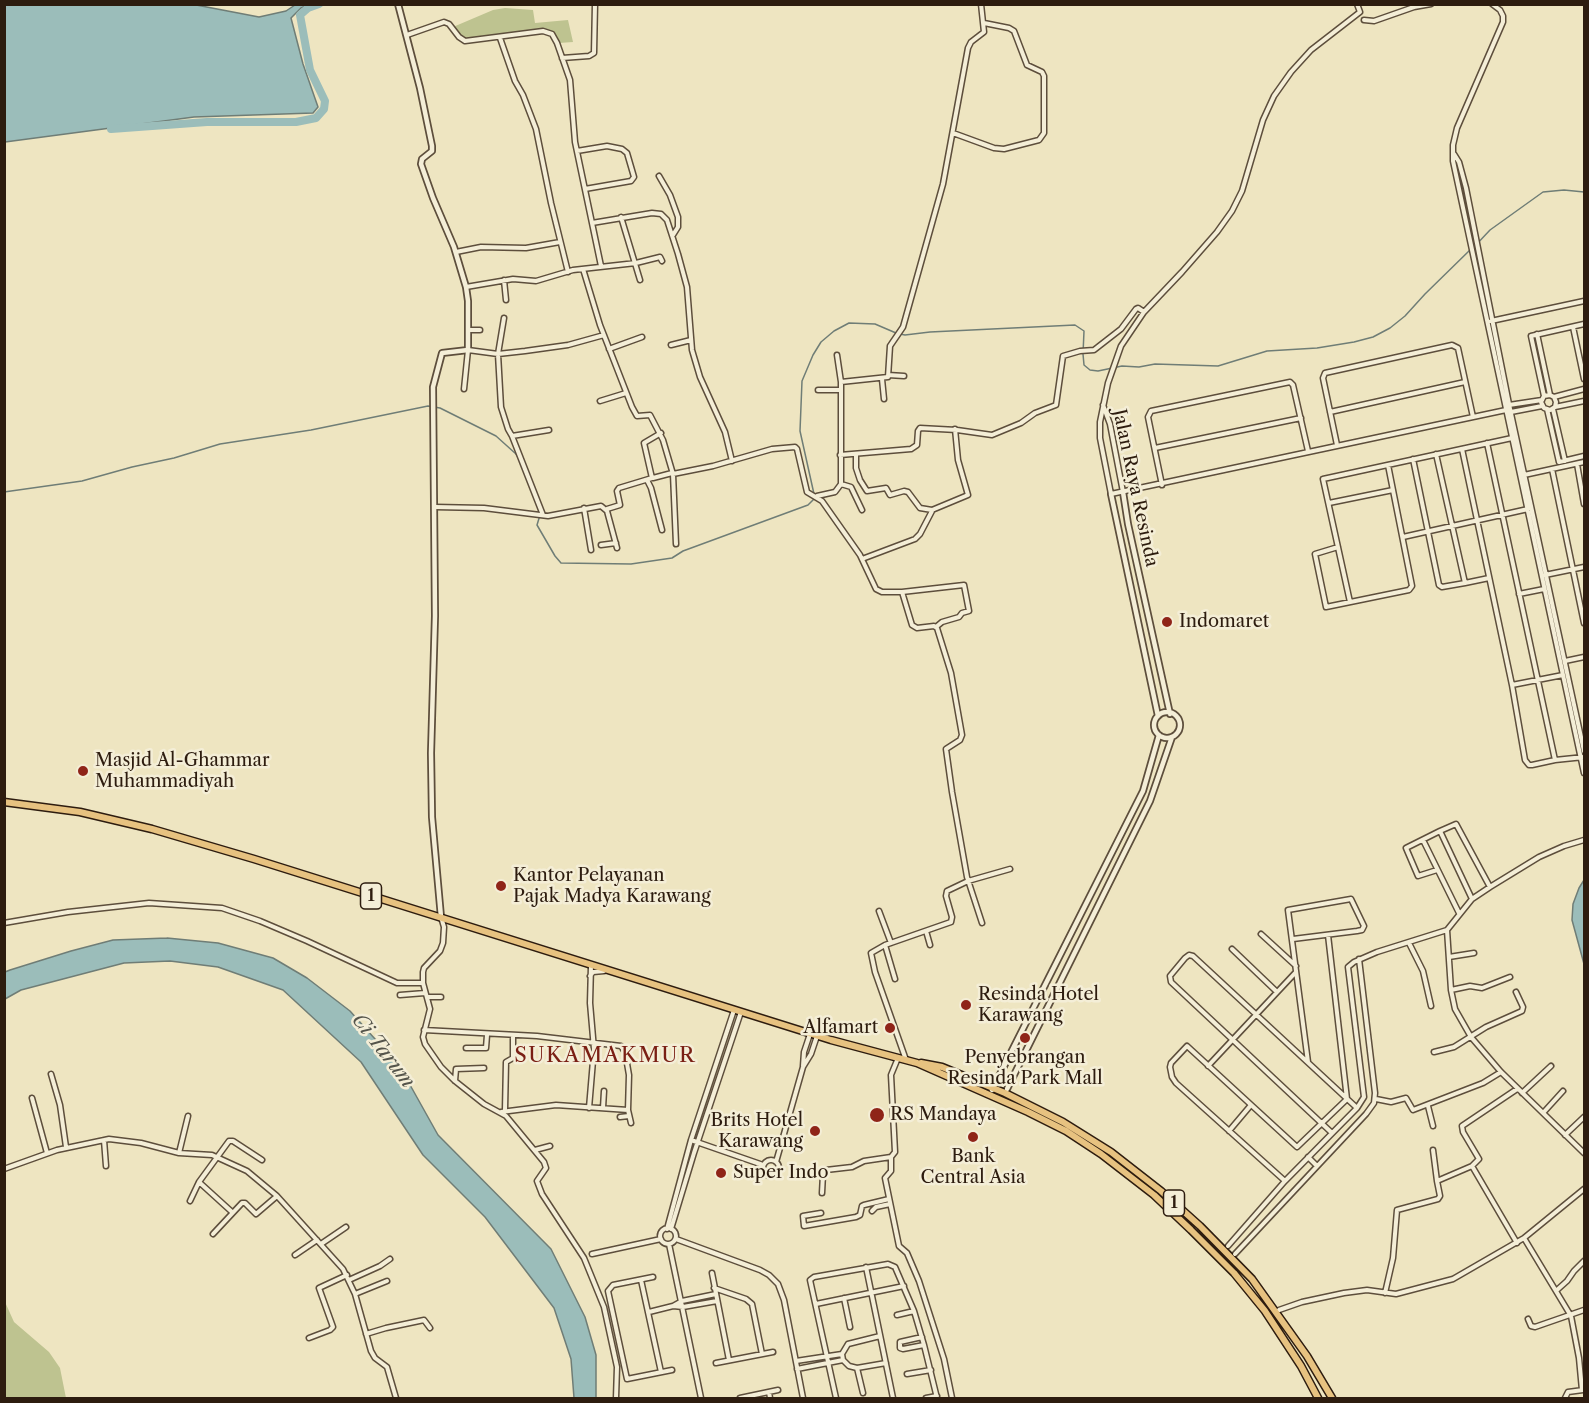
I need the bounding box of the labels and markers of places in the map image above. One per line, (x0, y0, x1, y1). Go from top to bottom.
place label: Indomaret (1179, 611, 1269, 633)
marker: Indomaret (1160, 615, 1174, 629)
place label: Masjid Al-Ghammar Muhammadiyah (95, 750, 269, 792)
marker: Masjid Al-Ghammar Muhammadiyah (76, 764, 90, 778)
place label: Kantor Pelayanan Pajak Madya Karawang (513, 865, 711, 908)
marker: Kantor Pelayanan Pajak Madya Karawang (494, 879, 508, 893)
place label: Resinda Hotel Karawang (978, 984, 1099, 1026)
marker: Resinda Hotel Karawang (959, 998, 973, 1012)
place label: Alfamart (803, 1017, 878, 1039)
marker: Alfamart (883, 1021, 897, 1035)
marker: Penyebrangan Resinda Park Mall (1018, 1031, 1032, 1045)
place label: Penyebrangan Resinda Park Mall (947, 1047, 1103, 1090)
place label: RS Mandaya (890, 1104, 997, 1126)
marker: RS Mandaya (868, 1106, 886, 1124)
place label: Brits Hotel Karawang (711, 1110, 803, 1152)
marker: Brits Hotel Karawang (808, 1124, 822, 1138)
marker: Bank Central Asia (966, 1130, 980, 1144)
place label: Bank Central Asia (921, 1146, 1025, 1188)
place label: Super Indo (733, 1162, 828, 1184)
marker: Super Indo (714, 1166, 728, 1180)

